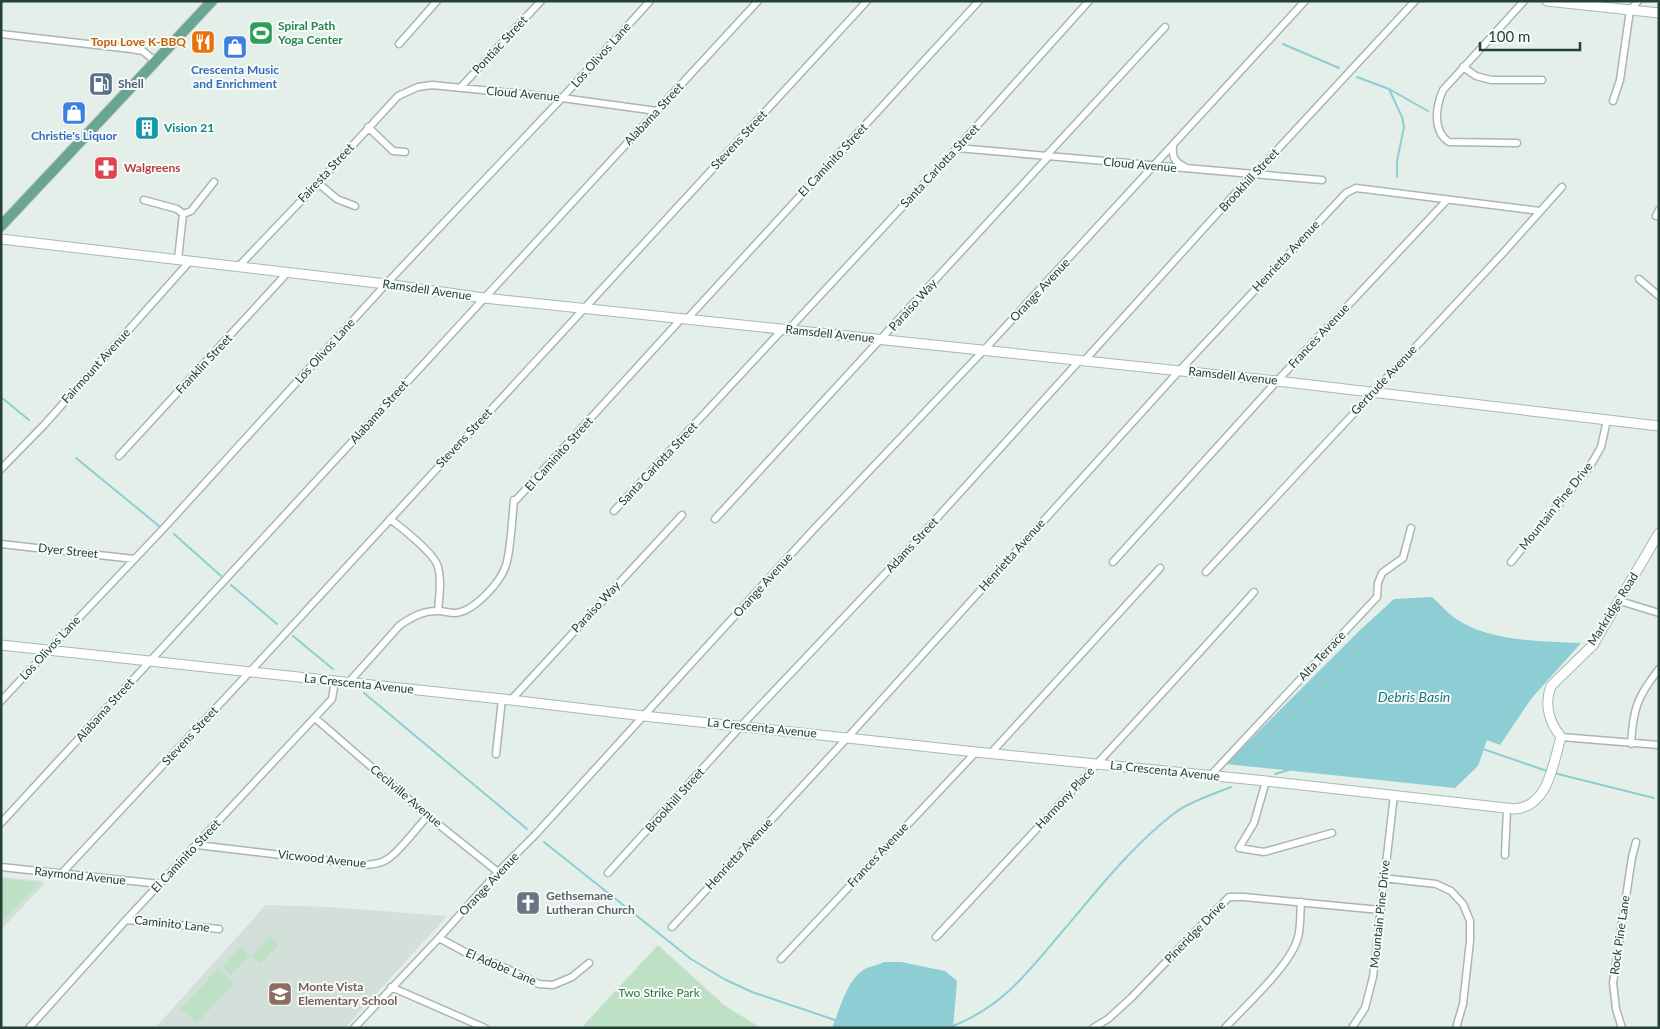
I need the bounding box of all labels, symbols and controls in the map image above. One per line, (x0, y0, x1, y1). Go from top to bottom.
street label: Pontiac Street (469, 12, 531, 77)
place label: Spiral Path Yoga Center (277, 18, 343, 47)
street label: Los Olivos Lane (568, 19, 634, 90)
sports icon: Spiral Path Yoga Center (248, 20, 274, 46)
scale bar (1480, 20, 1580, 52)
text: 100 m (1488, 27, 1530, 45)
restaurant icon: Topu Love K-BBQ (190, 29, 216, 55)
place label: Topu Love K-BBQ (91, 34, 186, 49)
shop icon: Crescenta Music and Enrichment (222, 34, 248, 60)
place label: Crescenta Music and Enrichment (191, 62, 279, 91)
fuel station icon: Shell (88, 71, 114, 97)
place label: Shell (118, 76, 144, 91)
street label: Alabama Street (621, 79, 687, 148)
street label: Cloud Avenue (486, 83, 560, 104)
shop icon: Christie's Liquor (61, 100, 87, 126)
street label: Stevens Street (707, 106, 770, 172)
building icon: Vision 21 (134, 115, 160, 141)
street label: El Caminito Street (795, 119, 871, 199)
place label: Vision 21 (163, 120, 214, 135)
street label: Santa Carlotta Street (897, 120, 983, 211)
place label: Christie's Liquor (31, 128, 118, 143)
street label: Fairesta Street (294, 139, 357, 205)
street label: Brookhill Street (1215, 144, 1282, 215)
street label: Cloud Avenue (1103, 154, 1177, 175)
pharmacy icon: Walgreens (93, 155, 119, 181)
place label: Walgreens (124, 160, 180, 175)
street label: Henrietta Avenue (1249, 217, 1323, 294)
street label: Orange Avenue (1006, 255, 1073, 325)
street label: Paraiso Way (885, 275, 940, 334)
street label: Ramsdell Avenue (382, 276, 472, 303)
street label: Frances Avenue (1285, 300, 1352, 371)
street label: Los Olivos Lane (292, 315, 358, 386)
street label: Ramsdell Avenue (785, 321, 875, 346)
street label: Fairmount Avenue (58, 325, 133, 406)
street label: Franklin Street (172, 330, 236, 397)
street label: Gertrude Avenue (1347, 342, 1420, 418)
street label: Ramsdell Avenue (1188, 363, 1278, 388)
street label: Alabama Street (346, 376, 411, 446)
street label: Stevens Street (432, 404, 495, 470)
street label: El Caminito Street (521, 413, 596, 494)
street label: Santa Carlotta Street (615, 418, 701, 509)
street label: Mountain Pine Drive (1516, 459, 1596, 553)
street label: Adams Street (882, 513, 942, 576)
street label: Henrietta Avenue (975, 515, 1048, 594)
street label: Dyer Street (37, 540, 99, 561)
street label: Orange Avenue (730, 549, 795, 620)
street label: Markridge Road (1584, 569, 1641, 648)
street label: Paraiso Way (568, 577, 624, 635)
street label: Los Olivos Lane (16, 612, 83, 683)
street label: Alta Terrace (1295, 628, 1348, 684)
street label: La Crescenta Avenue (304, 670, 415, 697)
street label: Alabama Street (72, 674, 137, 744)
water label: Debris Basin (1378, 688, 1450, 705)
street label: Stevens Street (158, 702, 221, 768)
street label: La Crescenta Avenue (707, 714, 818, 741)
street label: La Crescenta Avenue (1110, 757, 1221, 784)
street label: Cecilville Avenue (367, 761, 445, 830)
street label: Harmony Place (1032, 763, 1097, 832)
street label: Brookhill Street (642, 764, 708, 835)
street label: El Caminito Street (148, 815, 224, 895)
street label: Henrietta Avenue (702, 815, 776, 892)
street label: Frances Avenue (844, 819, 911, 890)
street label: Vicwood Avenue (277, 846, 367, 871)
street label: Orange Avenue (455, 849, 522, 919)
street label: Mountain Pine Drive (1366, 859, 1393, 969)
street label: Raymond Avenue (34, 863, 127, 888)
place label: Gethsemane Lutheran Church (546, 888, 635, 917)
church icon: Gethsemane Lutheran Church (515, 890, 541, 916)
street label: Rock Pine Lane (1607, 894, 1633, 976)
street label: Pineridge Drive (1161, 897, 1228, 966)
street label: Caminito Lane (134, 912, 210, 935)
street label: El Adobe Lane (464, 945, 539, 988)
place label: Monte Vista Elementary School (298, 979, 397, 1008)
school or university icon: Monte Vista Elementary School (267, 981, 293, 1007)
park label: Two Strike Park (618, 985, 701, 1000)

